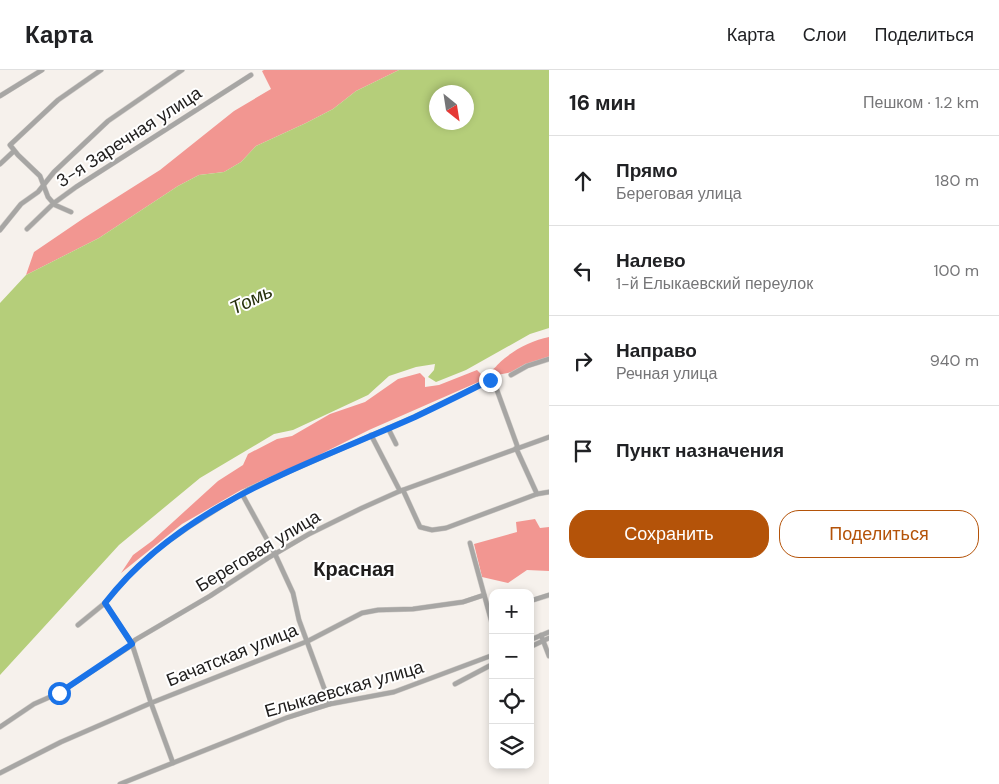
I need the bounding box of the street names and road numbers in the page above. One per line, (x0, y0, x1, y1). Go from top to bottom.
street label: 3-я Заречная улица (52, 80, 207, 193)
street label: Береговая улица (191, 504, 326, 598)
street label: Бачатская улица (163, 617, 302, 692)
street label: Елыкаевская улица (262, 655, 427, 723)

